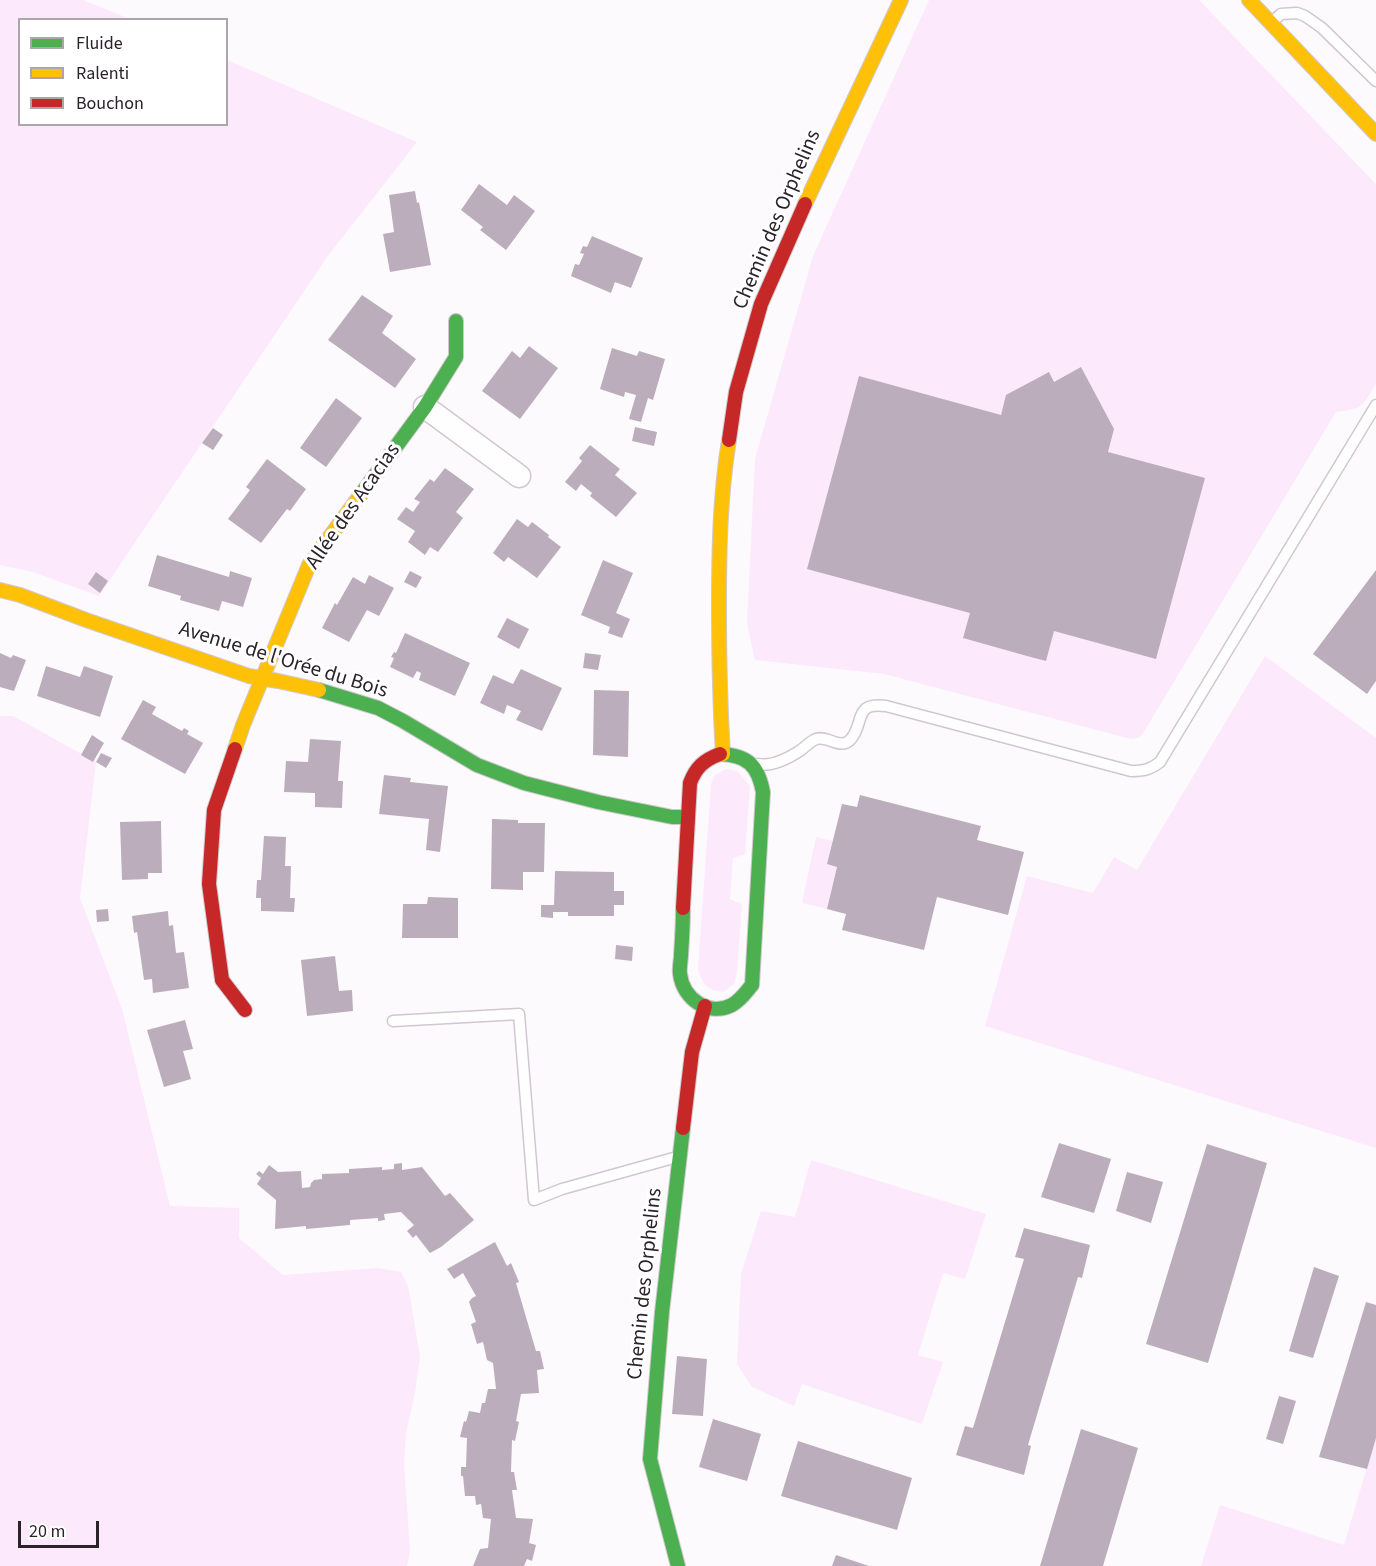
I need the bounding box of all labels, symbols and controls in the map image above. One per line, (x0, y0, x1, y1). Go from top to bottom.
legend (18, 18, 228, 126)
text: Fluide (76, 31, 123, 56)
text: Ralenti (76, 61, 129, 86)
text: Bouchon (76, 91, 144, 116)
street label: Chemin des Orphelins (729, 126, 827, 314)
street label: Allée des Acacias (301, 439, 407, 575)
street label: Avenue de l'Orée du Bois (176, 617, 390, 705)
street label: Chemin des Orphelins (623, 1187, 669, 1381)
scale bar (21, 1509, 102, 1547)
text: 20 m (29, 1519, 65, 1544)

